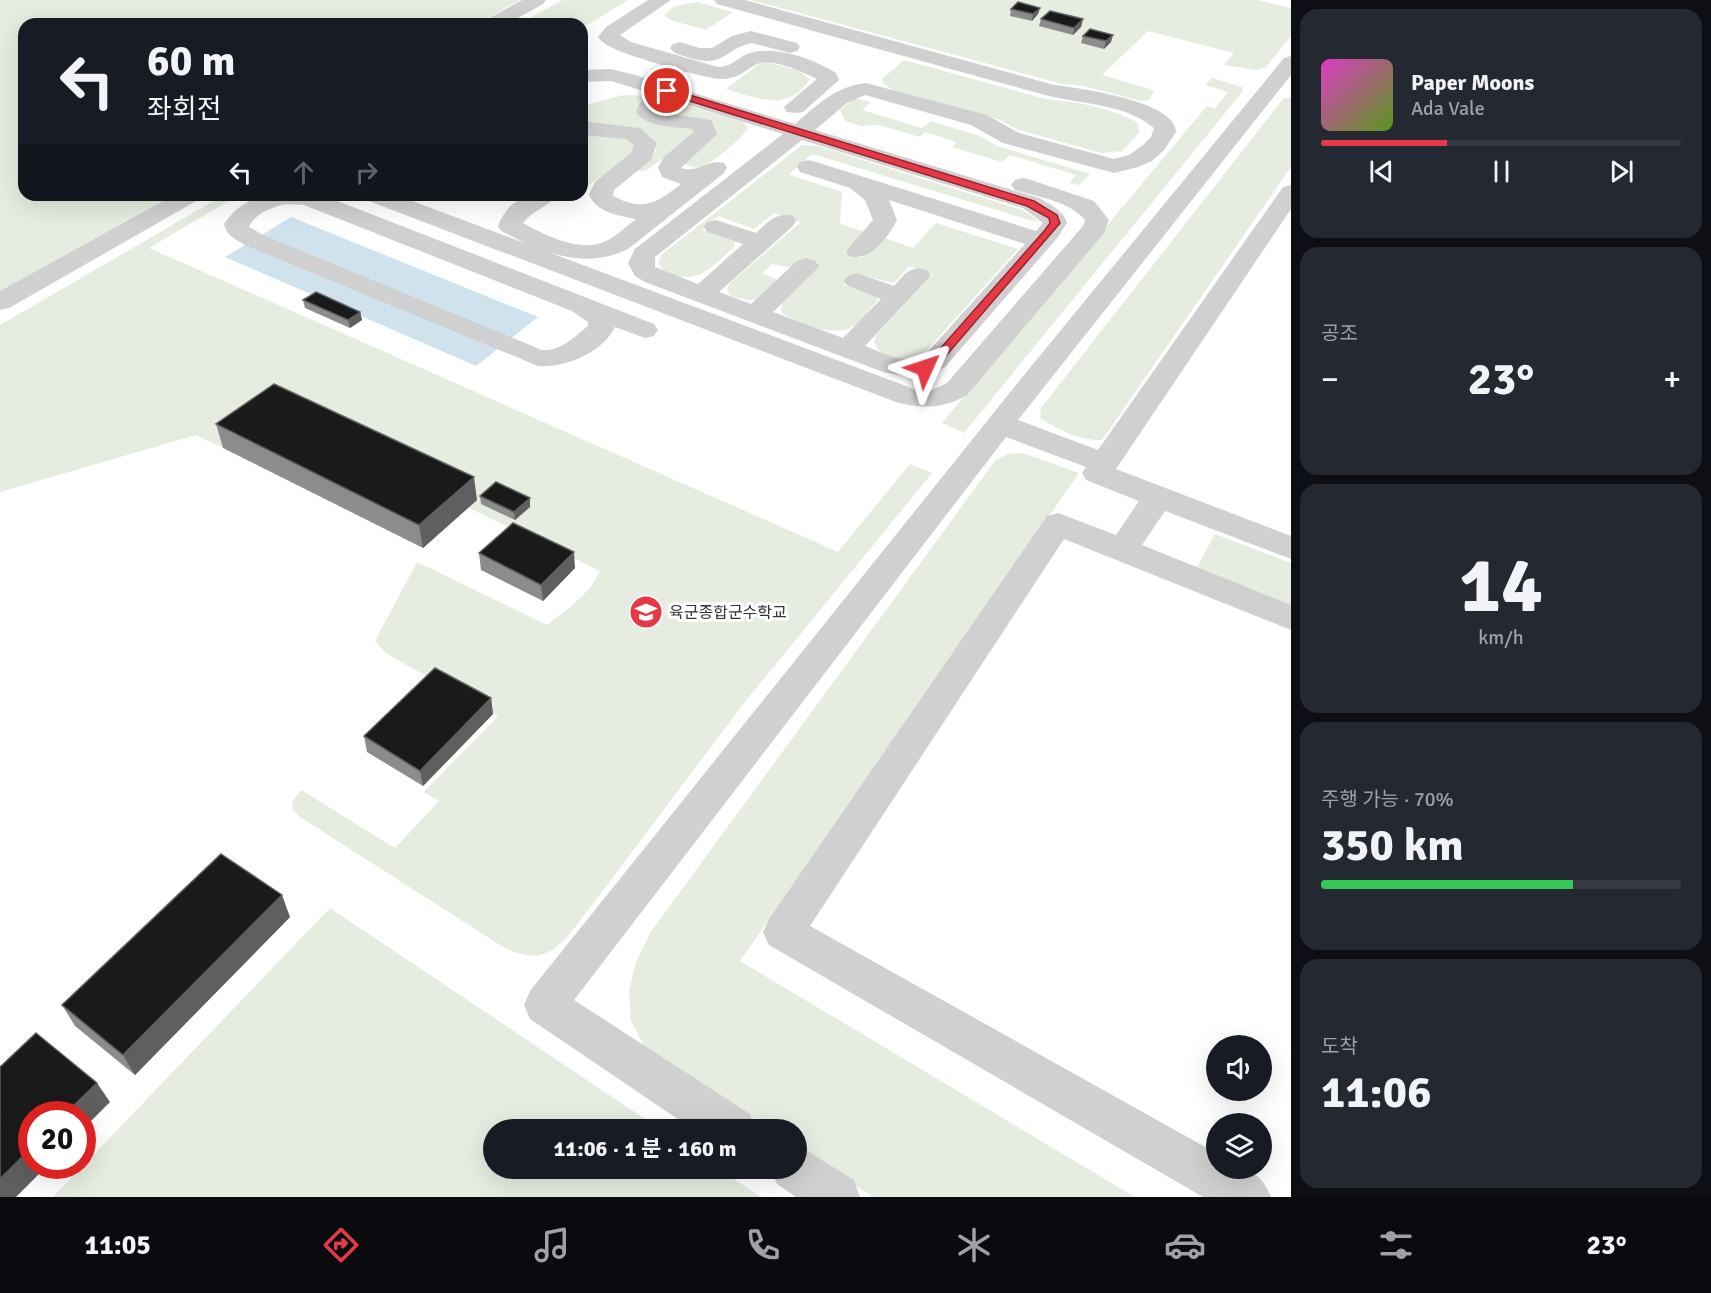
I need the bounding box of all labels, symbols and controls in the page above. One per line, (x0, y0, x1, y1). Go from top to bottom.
text: 60 m (147, 36, 236, 87)
icon: left (48, 42, 126, 120)
pin (641, 65, 692, 116)
text: Paper Moons (1411, 69, 1534, 96)
icon: arrive (650, 74, 683, 107)
text: 좌회전 (147, 93, 222, 126)
text: Ada Vale (1411, 96, 1485, 121)
icon: previous (1365, 155, 1398, 188)
icon: pause (1485, 155, 1518, 188)
icon: next (1605, 155, 1638, 188)
icon: left (224, 156, 257, 189)
icon: ahead (287, 156, 320, 189)
icon: right (350, 156, 383, 189)
text: 공조 (1321, 321, 1358, 346)
position arrow (893, 336, 957, 400)
text: 23° (1468, 352, 1534, 407)
text: − (1321, 359, 1339, 400)
text: + (1663, 359, 1681, 400)
text: 14 (1459, 538, 1543, 634)
school or university icon: 육군종합군수학교 (628, 594, 664, 630)
place label: 육군종합군수학교 (669, 603, 787, 623)
text: km/h (1478, 625, 1524, 650)
text: 주행 가능 · 70% (1321, 787, 1454, 812)
text: 350 km (1321, 818, 1464, 873)
text: 도착 (1321, 1034, 1358, 1059)
map controls (1206, 1035, 1272, 1179)
button: sound (1206, 1035, 1272, 1101)
text: 11:06 (1321, 1065, 1431, 1120)
speed limit sign: 20 (18, 1101, 96, 1179)
button: layers (1206, 1113, 1272, 1179)
text: 11:06 · 1 분 · 160 m (553, 1135, 737, 1162)
icon: directions (320, 1224, 362, 1266)
icon: music (531, 1224, 573, 1266)
icon: phone (742, 1224, 784, 1266)
icon: climate (953, 1224, 995, 1266)
icon: car (1164, 1224, 1206, 1266)
icon: filters (1375, 1224, 1417, 1266)
text: 11:05 (85, 1229, 151, 1262)
text: 23° (1586, 1229, 1626, 1262)

